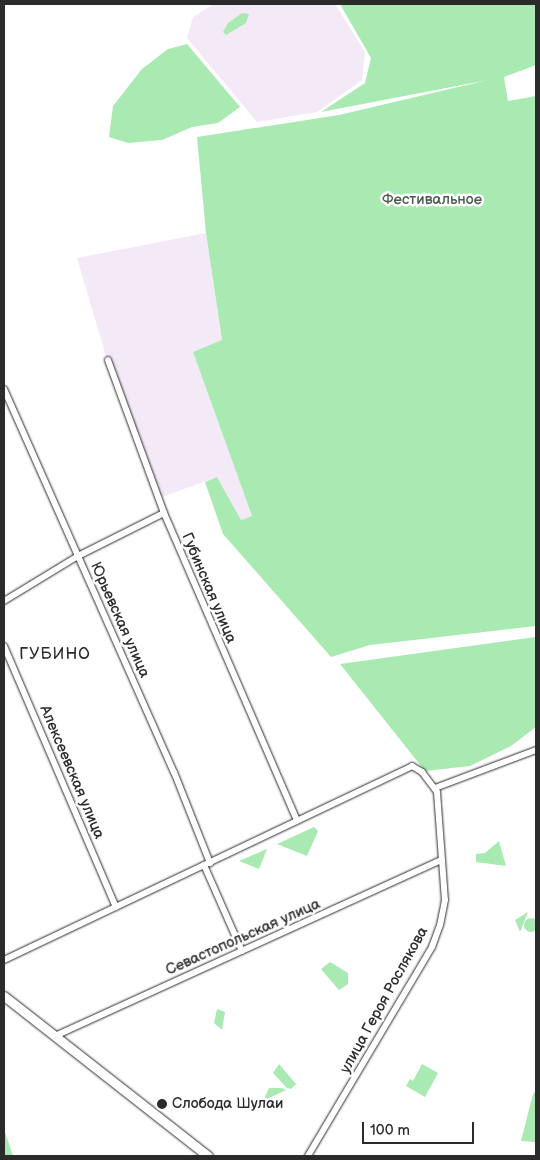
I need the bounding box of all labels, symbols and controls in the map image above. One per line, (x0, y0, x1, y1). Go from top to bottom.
park label: Фестивальное (382, 191, 482, 209)
street label: Губинская улица (178, 530, 240, 646)
street label: Юрьевская улица (86, 559, 154, 681)
district label: ГУБИНО (18, 645, 92, 665)
street label: Алексеевская улица (36, 702, 108, 842)
street label: Севастопольская улица (163, 895, 323, 979)
street label: улица Героя Рослякова (336, 924, 432, 1076)
place label: Слобода Шулаи (172, 1095, 283, 1113)
marker: Слобода Шулаи (156, 1098, 168, 1110)
scale bar (365, 1112, 478, 1144)
text: 100 m (370, 1121, 410, 1140)

